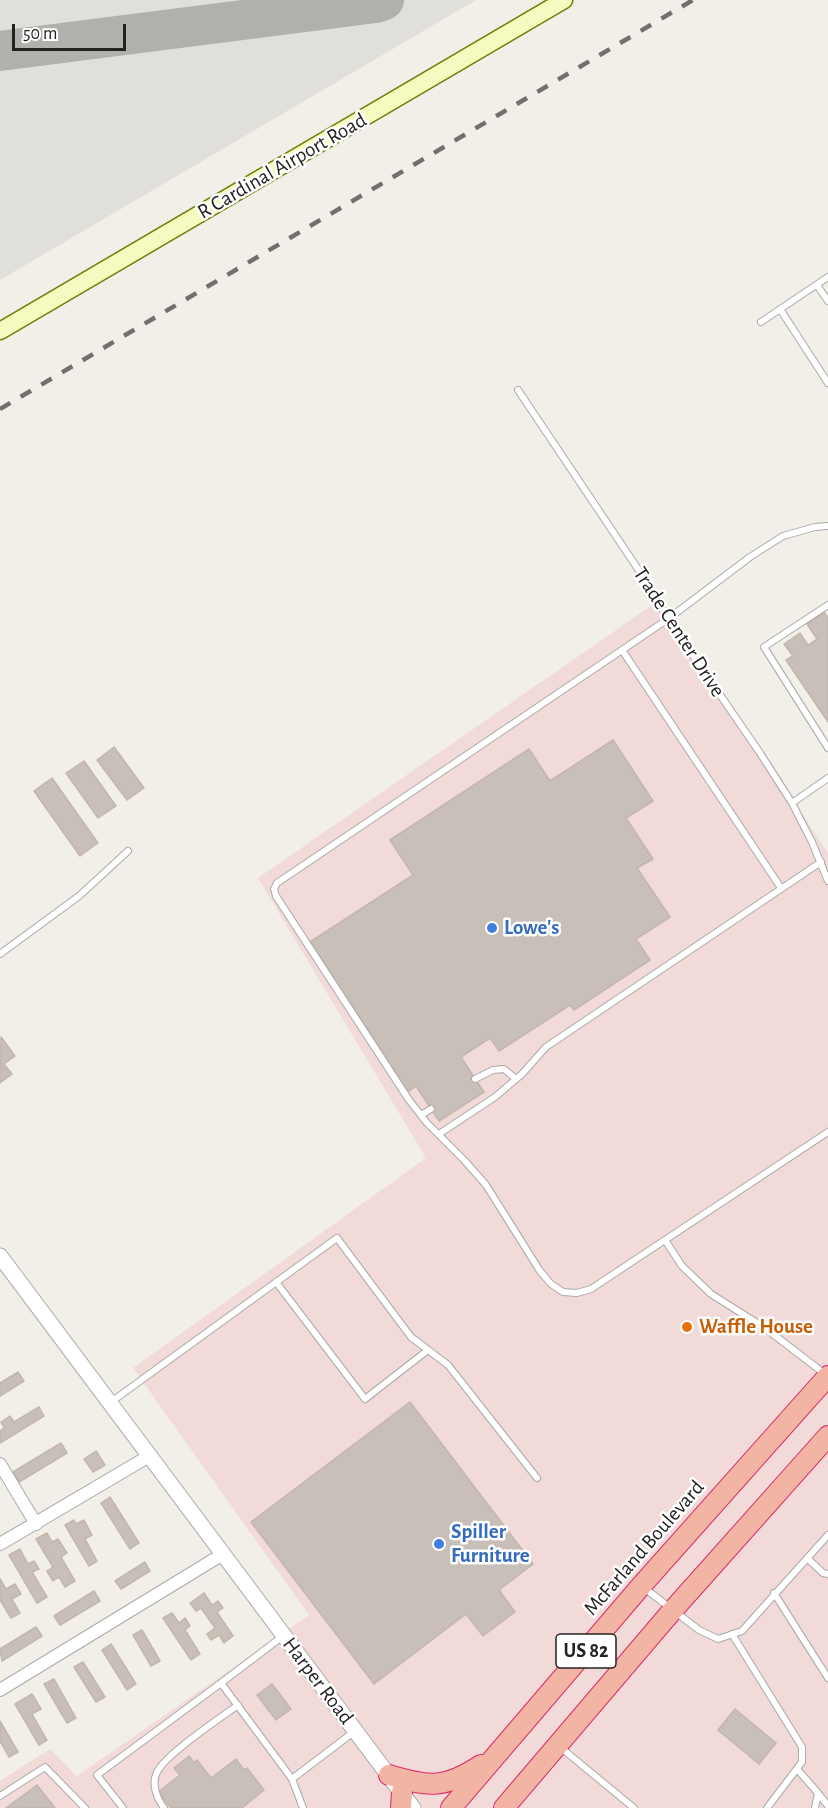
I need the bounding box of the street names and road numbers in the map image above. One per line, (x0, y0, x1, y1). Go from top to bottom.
street label: R Cardinal Airport Road (193, 107, 371, 225)
street label: Trade Center Drive (628, 562, 730, 702)
street label: McFarland Boulevard (578, 1475, 710, 1621)
street label: Harper Road (277, 1632, 359, 1730)
road number: US 82 (556, 1634, 616, 1668)

